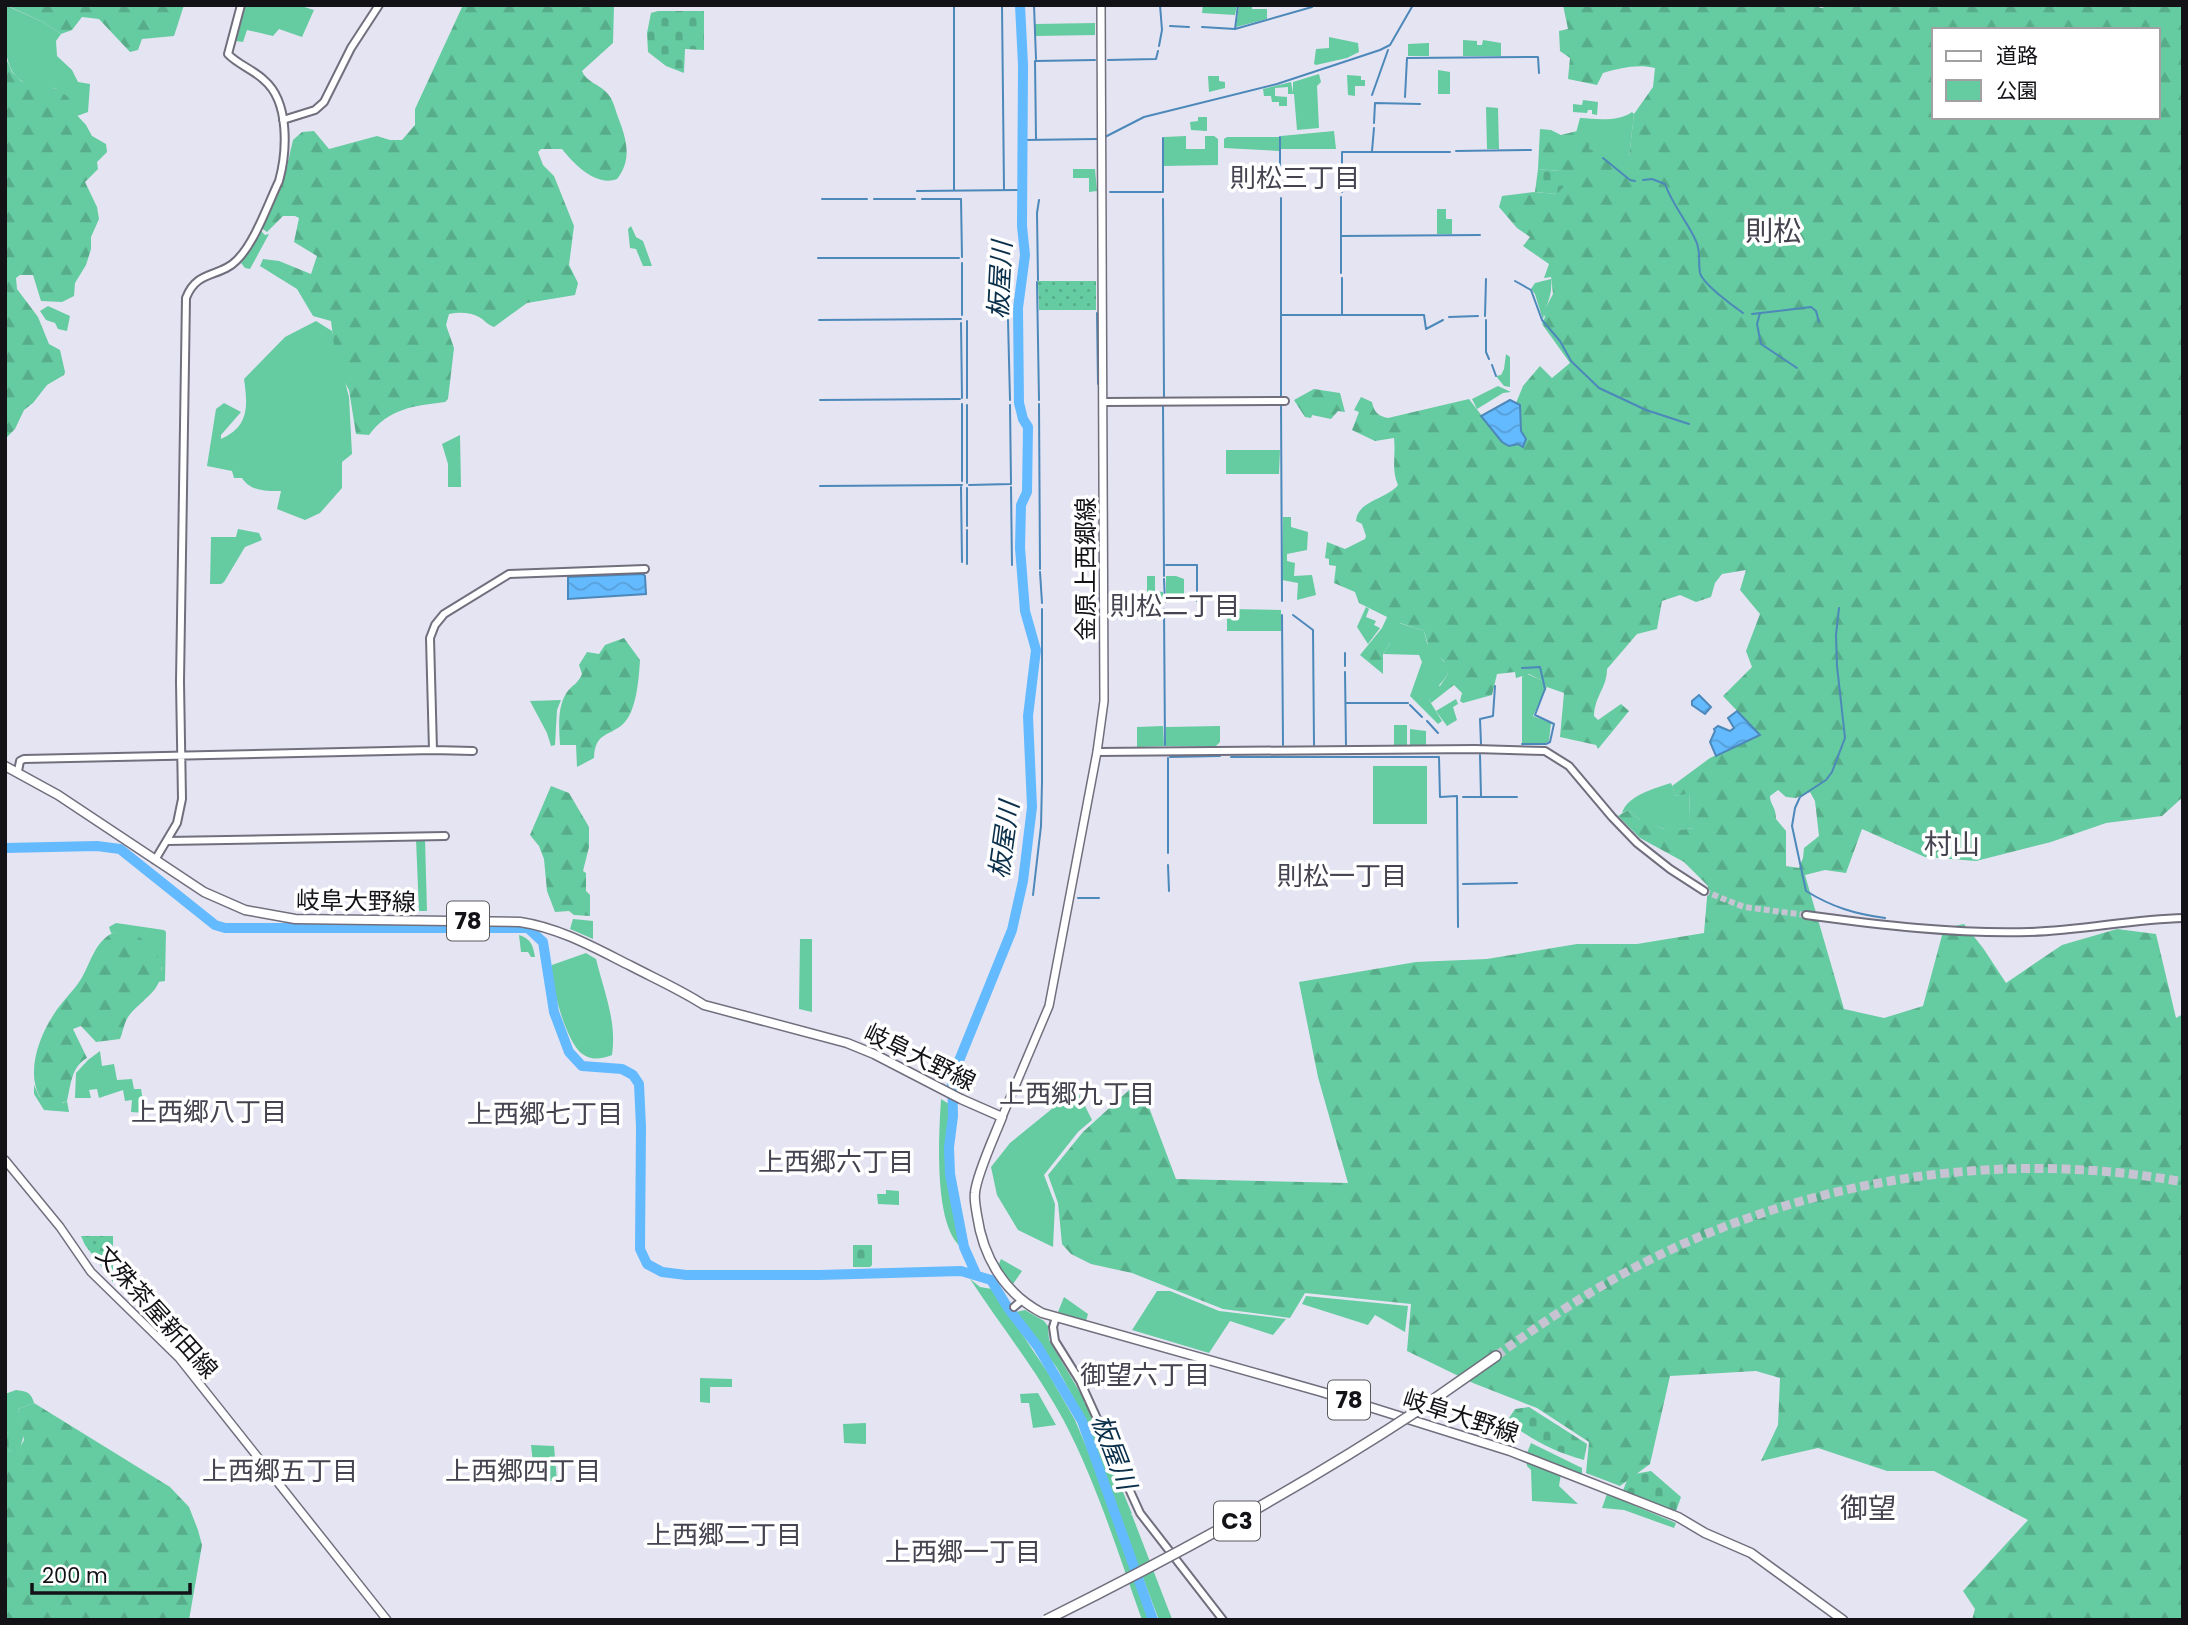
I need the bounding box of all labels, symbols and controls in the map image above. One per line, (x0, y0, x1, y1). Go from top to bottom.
legend (1932, 28, 2160, 119)
text: 道路 (1996, 41, 2038, 70)
text: 公園 (1996, 76, 2038, 105)
district label: 則松三丁目 (1230, 160, 1360, 196)
district label: 則松 (1745, 212, 1801, 251)
water label: 板屋川 (980, 237, 1020, 320)
street label: 金原上西郷線 (1069, 497, 1102, 641)
district label: 則松二丁目 (1110, 588, 1240, 624)
water label: 板屋川 (981, 796, 1028, 881)
district label: 村山 (1924, 825, 1980, 864)
district label: 則松一丁目 (1277, 858, 1407, 894)
street label: 岐阜大野線 (296, 883, 416, 919)
road number: 78 (447, 902, 489, 940)
street label: 岐阜大野線 (859, 1016, 981, 1098)
district label: 上西郷九丁目 (999, 1076, 1155, 1112)
district label: 上西郷八丁目 (131, 1094, 287, 1130)
district label: 上西郷七丁目 (467, 1096, 623, 1132)
district label: 上西郷六丁目 (758, 1144, 914, 1180)
street label: 文殊茶屋新田線 (89, 1239, 225, 1385)
district label: 御望六丁目 (1080, 1357, 1210, 1393)
road number: 78 (1328, 1380, 1370, 1420)
street label: 岐阜大野線 (1399, 1382, 1523, 1450)
water label: 板屋川 (1083, 1409, 1146, 1498)
district label: 上西郷五丁目 (202, 1453, 358, 1489)
district label: 上西郷四丁目 (445, 1453, 601, 1489)
district label: 御望 (1840, 1489, 1896, 1528)
road number: C3 (1214, 1502, 1260, 1540)
district label: 上西郷二丁目 (646, 1517, 802, 1553)
district label: 上西郷一丁目 (885, 1534, 1041, 1570)
scale bar (32, 1552, 189, 1596)
text: 200 m (42, 1561, 108, 1590)

